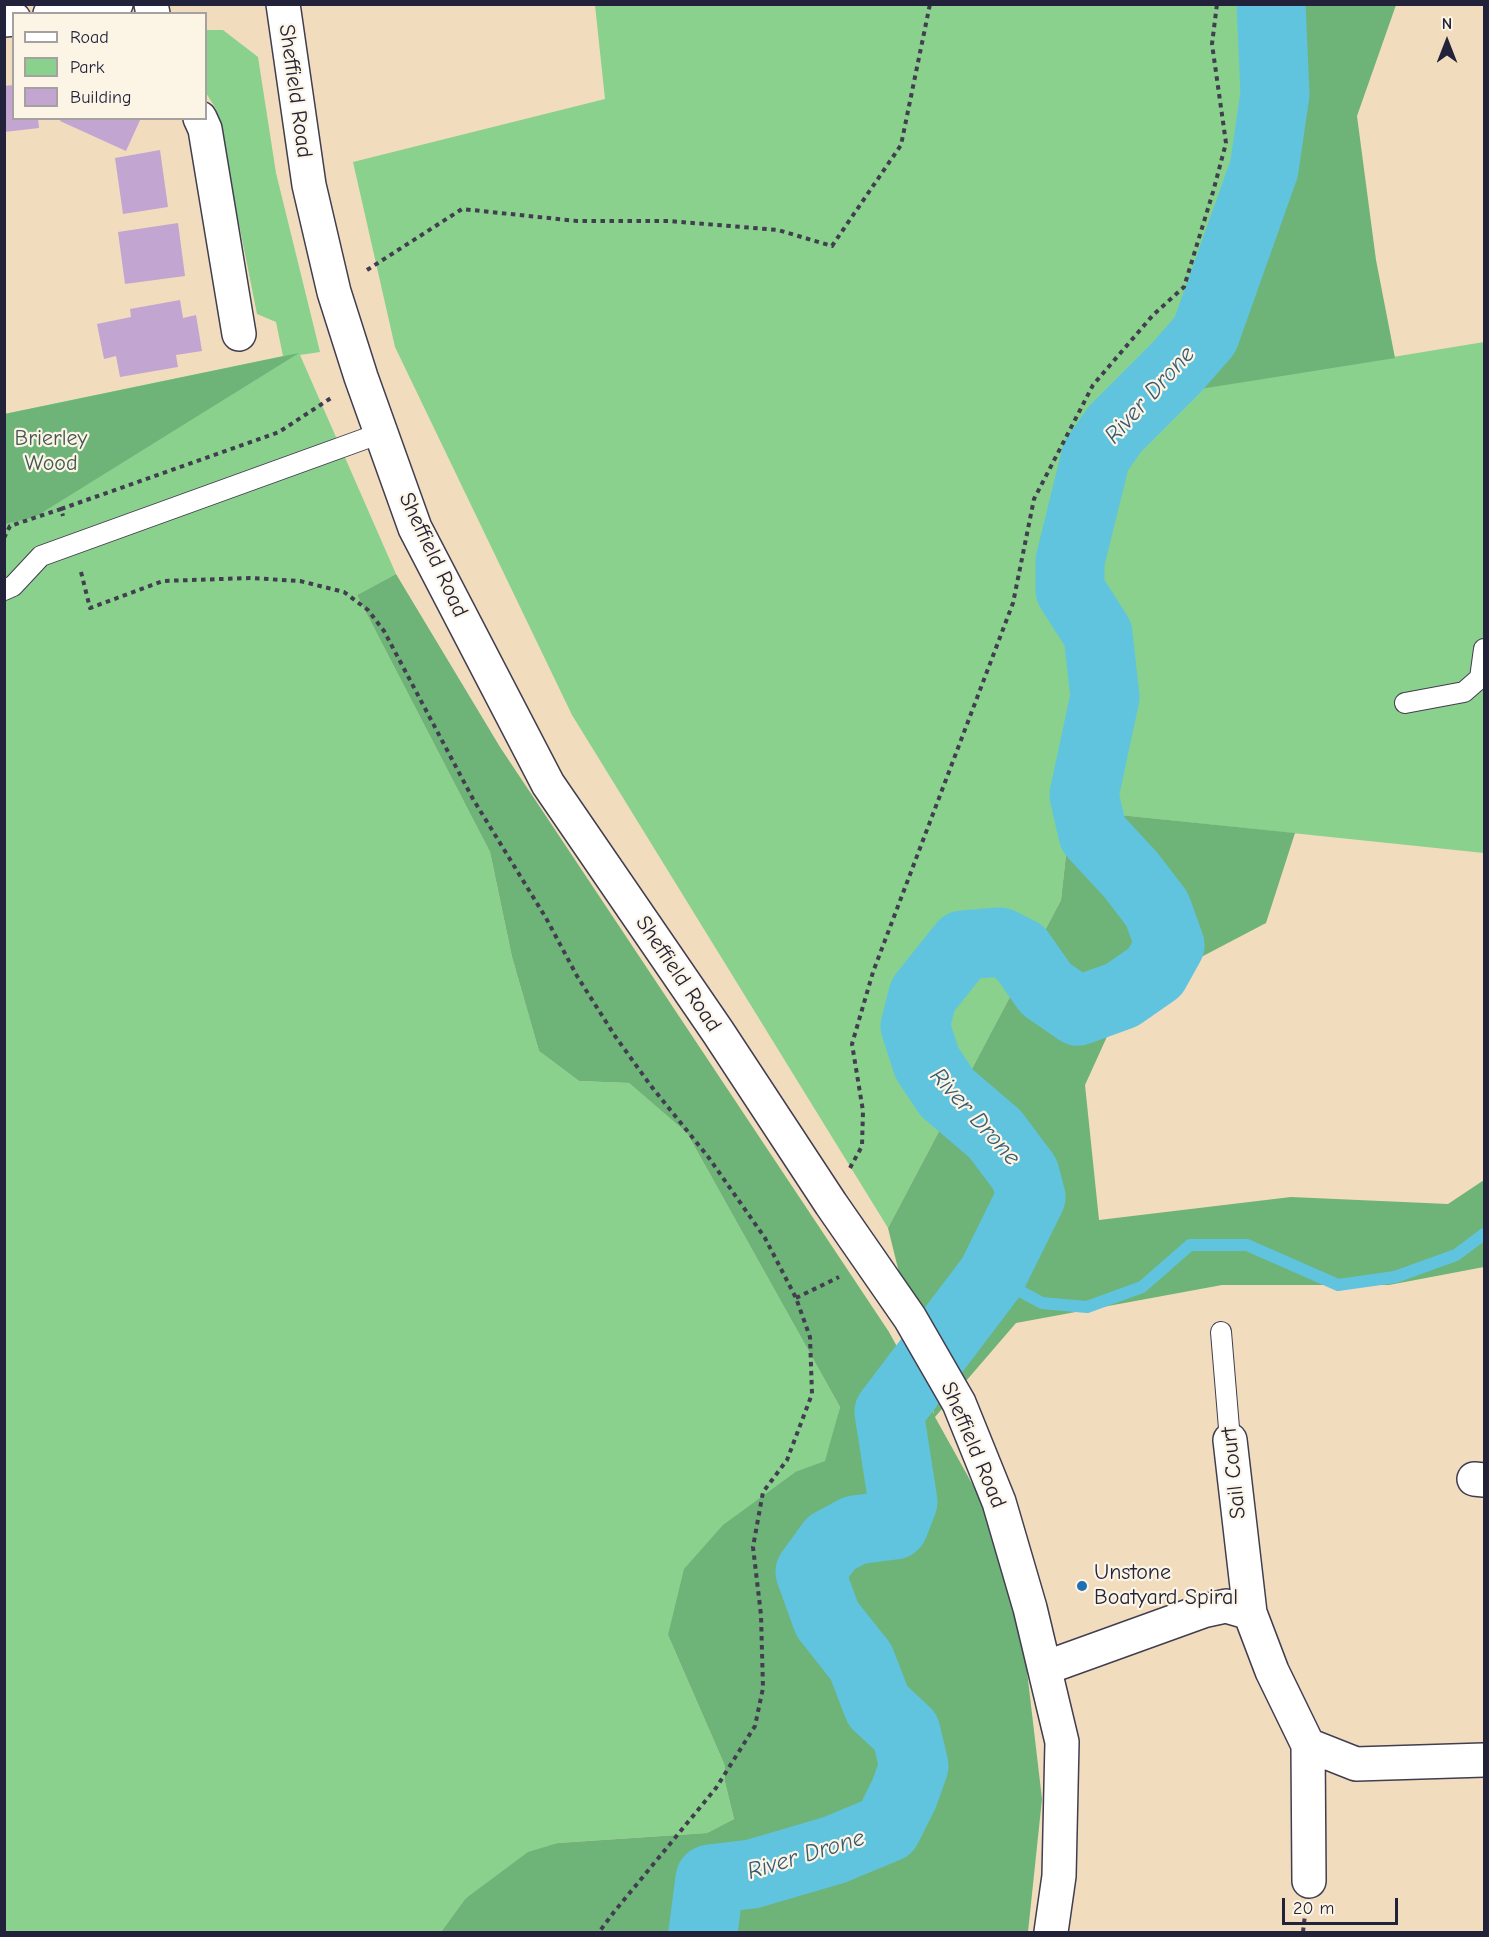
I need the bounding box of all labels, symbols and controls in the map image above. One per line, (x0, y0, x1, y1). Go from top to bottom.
legend (12, 12, 207, 120)
north arrow (1417, 12, 1477, 72)
text: N (1442, 15, 1452, 33)
street label: Sheffield Road (273, 23, 317, 159)
text: Road (70, 27, 109, 48)
text: Park (70, 57, 104, 78)
text: Building (70, 87, 132, 108)
water label: River Drone (1099, 340, 1201, 450)
park label: Brierley Wood (15, 426, 87, 478)
street label: Sheffield Road (393, 488, 473, 622)
street label: Sheffield Road (629, 911, 727, 1037)
water label: River Drone (924, 1062, 1026, 1172)
street label: Sheffield Road (935, 1378, 1011, 1512)
street label: Sail Court (1216, 1426, 1252, 1520)
place label: Unstone Boatyard Spiral (1094, 1560, 1238, 1612)
marker: Unstone Boatyard Spiral (1075, 1579, 1089, 1593)
water label: River Drone (744, 1823, 868, 1887)
scale bar (1285, 1886, 1400, 1924)
text: 20 m (1293, 1898, 1334, 1919)

